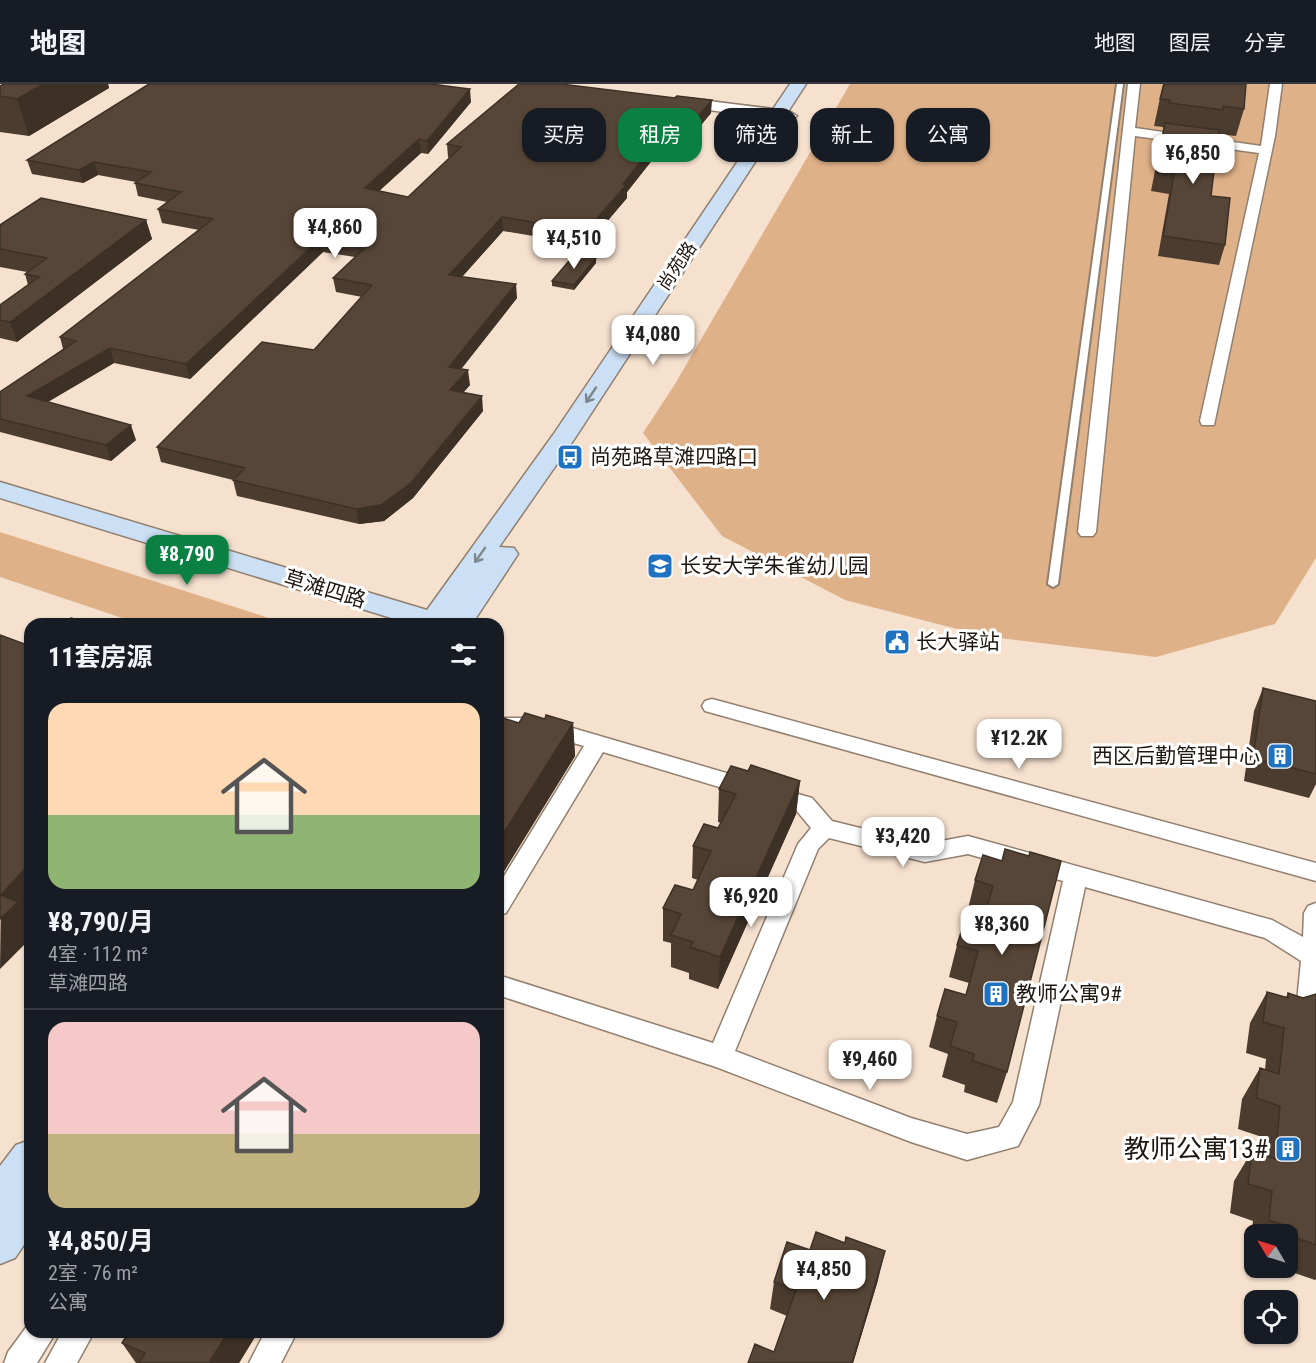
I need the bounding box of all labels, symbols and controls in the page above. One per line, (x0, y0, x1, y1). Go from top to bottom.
text: 地图 (30, 27, 86, 60)
text: 地图 (1094, 31, 1136, 55)
text: 图层 (1169, 31, 1211, 55)
text: 分享 (1244, 31, 1286, 55)
chip: 买房 (522, 108, 606, 162)
chip: 租房 (618, 108, 702, 162)
chip: 筛选 (714, 108, 798, 162)
chip: 新上 (810, 108, 894, 162)
chip: 公寓 (906, 108, 990, 162)
pin: ¥6,850 (1144, 134, 1242, 185)
text: ¥6,850 (1166, 141, 1220, 165)
pin: ¥4,860 (286, 208, 384, 259)
text: ¥4,860 (308, 215, 362, 239)
pin: ¥4,510 (525, 219, 623, 270)
text: ¥4,510 (547, 226, 601, 250)
street label: 尚苑路 (653, 237, 700, 294)
pin: ¥4,080 (604, 315, 702, 366)
text: ¥4,080 (626, 322, 680, 346)
one-way arrow (585, 387, 597, 403)
bus stop icon: 尚苑路草滩四路口 (555, 442, 585, 472)
place label: 尚苑路草滩四路口 (590, 445, 758, 469)
pin: ¥8,790 (138, 535, 236, 586)
text: ¥8,790 (160, 542, 214, 566)
one-way arrow (474, 547, 486, 563)
school or university icon: 长安大学朱雀幼儿园 (645, 551, 675, 581)
place label: 长安大学朱雀幼儿园 (680, 554, 869, 578)
street label: 草滩四路 (281, 565, 369, 613)
public building icon: 长大驿站 (882, 627, 912, 657)
place label: 长大驿站 (916, 630, 1000, 654)
icon: filters (447, 638, 480, 671)
text: 11套房源 (48, 642, 152, 672)
pin: ¥12.2K (970, 719, 1068, 770)
text: ¥12.2K (991, 726, 1047, 750)
building icon: 西区后勤管理中心 (1265, 741, 1295, 771)
icon: home (210, 742, 318, 850)
place label: 西区后勤管理中心 (1092, 744, 1260, 768)
pin: ¥3,420 (854, 817, 952, 868)
text: ¥3,420 (876, 824, 930, 848)
pin: ¥6,920 (702, 877, 800, 928)
text: ¥6,920 (724, 884, 778, 908)
pin: ¥8,360 (953, 905, 1051, 956)
text: ¥8,790/月 (48, 907, 154, 937)
text: ¥8,360 (975, 912, 1029, 936)
text: 4室 · 112 m² (48, 942, 148, 966)
text: 草滩四路 (48, 971, 128, 995)
building icon: 教师公寓9# (981, 979, 1011, 1009)
place label: 教师公寓9# (1016, 982, 1122, 1006)
pin: ¥9,460 (821, 1040, 919, 1091)
text: ¥9,460 (843, 1047, 897, 1071)
icon: home (210, 1061, 318, 1169)
place label: 教师公寓13# (1124, 1134, 1268, 1164)
building icon: 教师公寓13# (1273, 1134, 1303, 1164)
north arrow (1244, 1224, 1298, 1278)
map controls (1244, 1224, 1298, 1344)
text: ¥4,850/月 (48, 1226, 154, 1256)
pin: ¥4,850 (775, 1250, 873, 1301)
text: ¥4,850 (797, 1257, 851, 1281)
text: 2室 · 76 m² (48, 1261, 138, 1285)
text: 公寓 (48, 1290, 88, 1314)
button: locate (1244, 1290, 1298, 1344)

